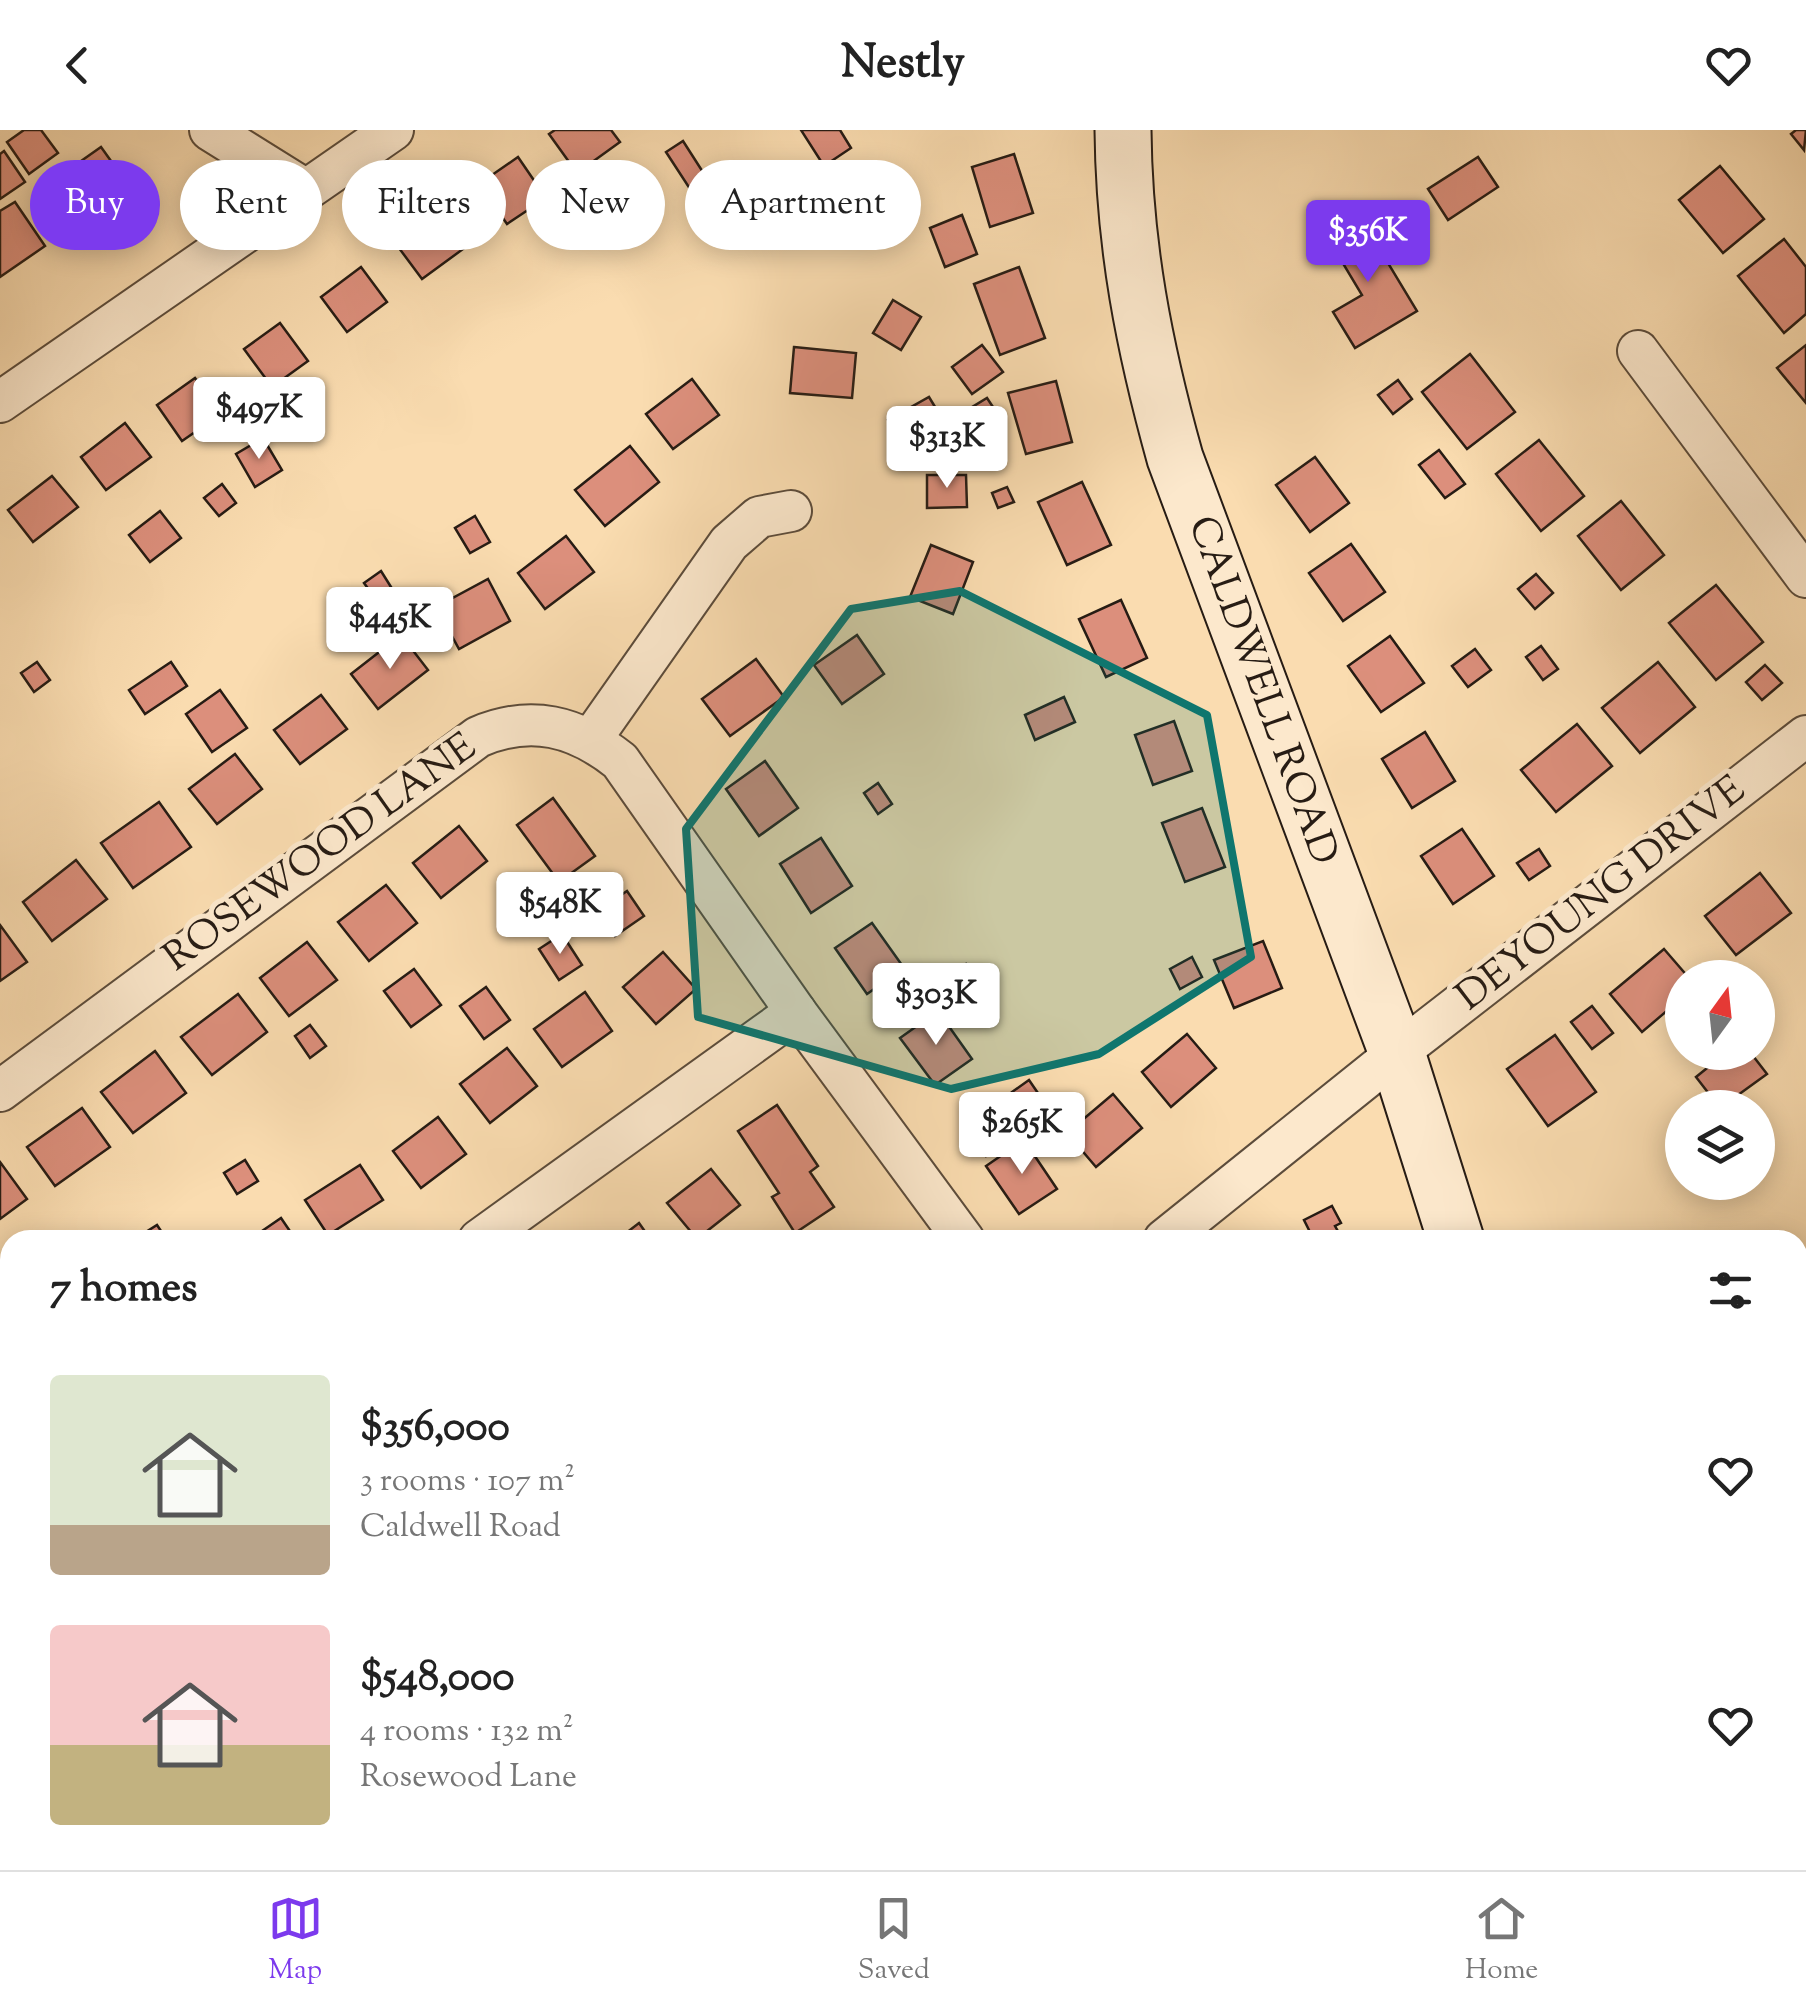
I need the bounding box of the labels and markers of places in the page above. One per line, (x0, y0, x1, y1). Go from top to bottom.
pin: $356K (1298, 200, 1438, 285)
pin: $497K (189, 377, 329, 462)
pin: $313K (877, 406, 1017, 491)
pin: $445K (320, 587, 460, 672)
pin: $548K (490, 872, 630, 957)
pin: $303K (866, 963, 1006, 1048)
pin: $265K (952, 1092, 1092, 1177)

